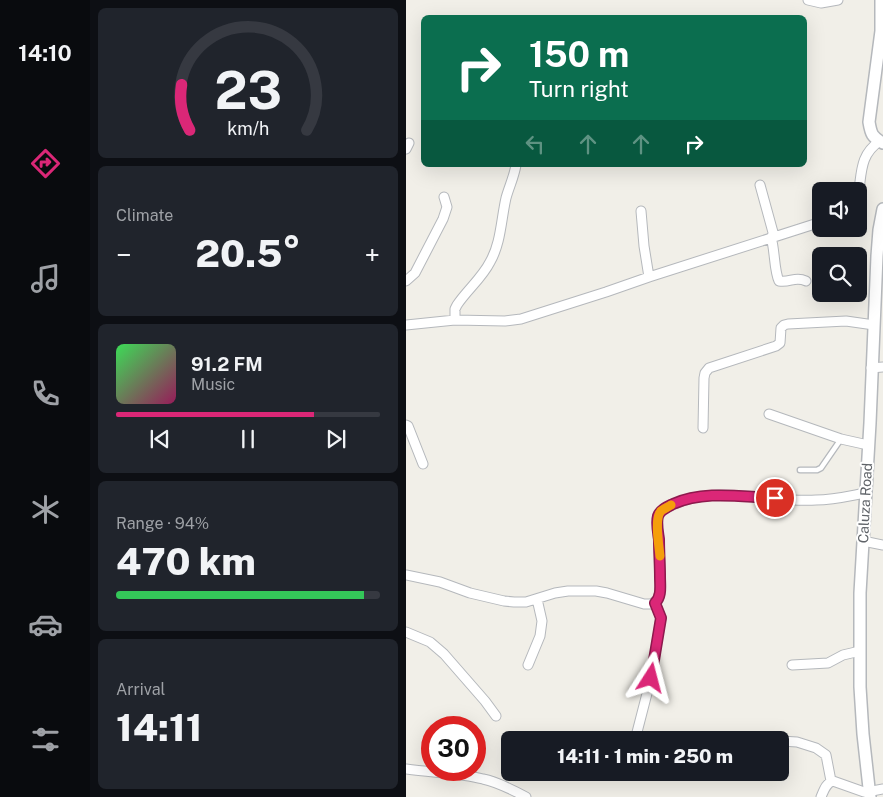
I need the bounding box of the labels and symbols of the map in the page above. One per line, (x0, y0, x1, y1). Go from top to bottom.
street label: Caluza Road (855, 462, 875, 544)
pin (754, 477, 796, 519)
position arrow (624, 651, 676, 703)
speed limit sign: 30 (421, 716, 486, 781)

